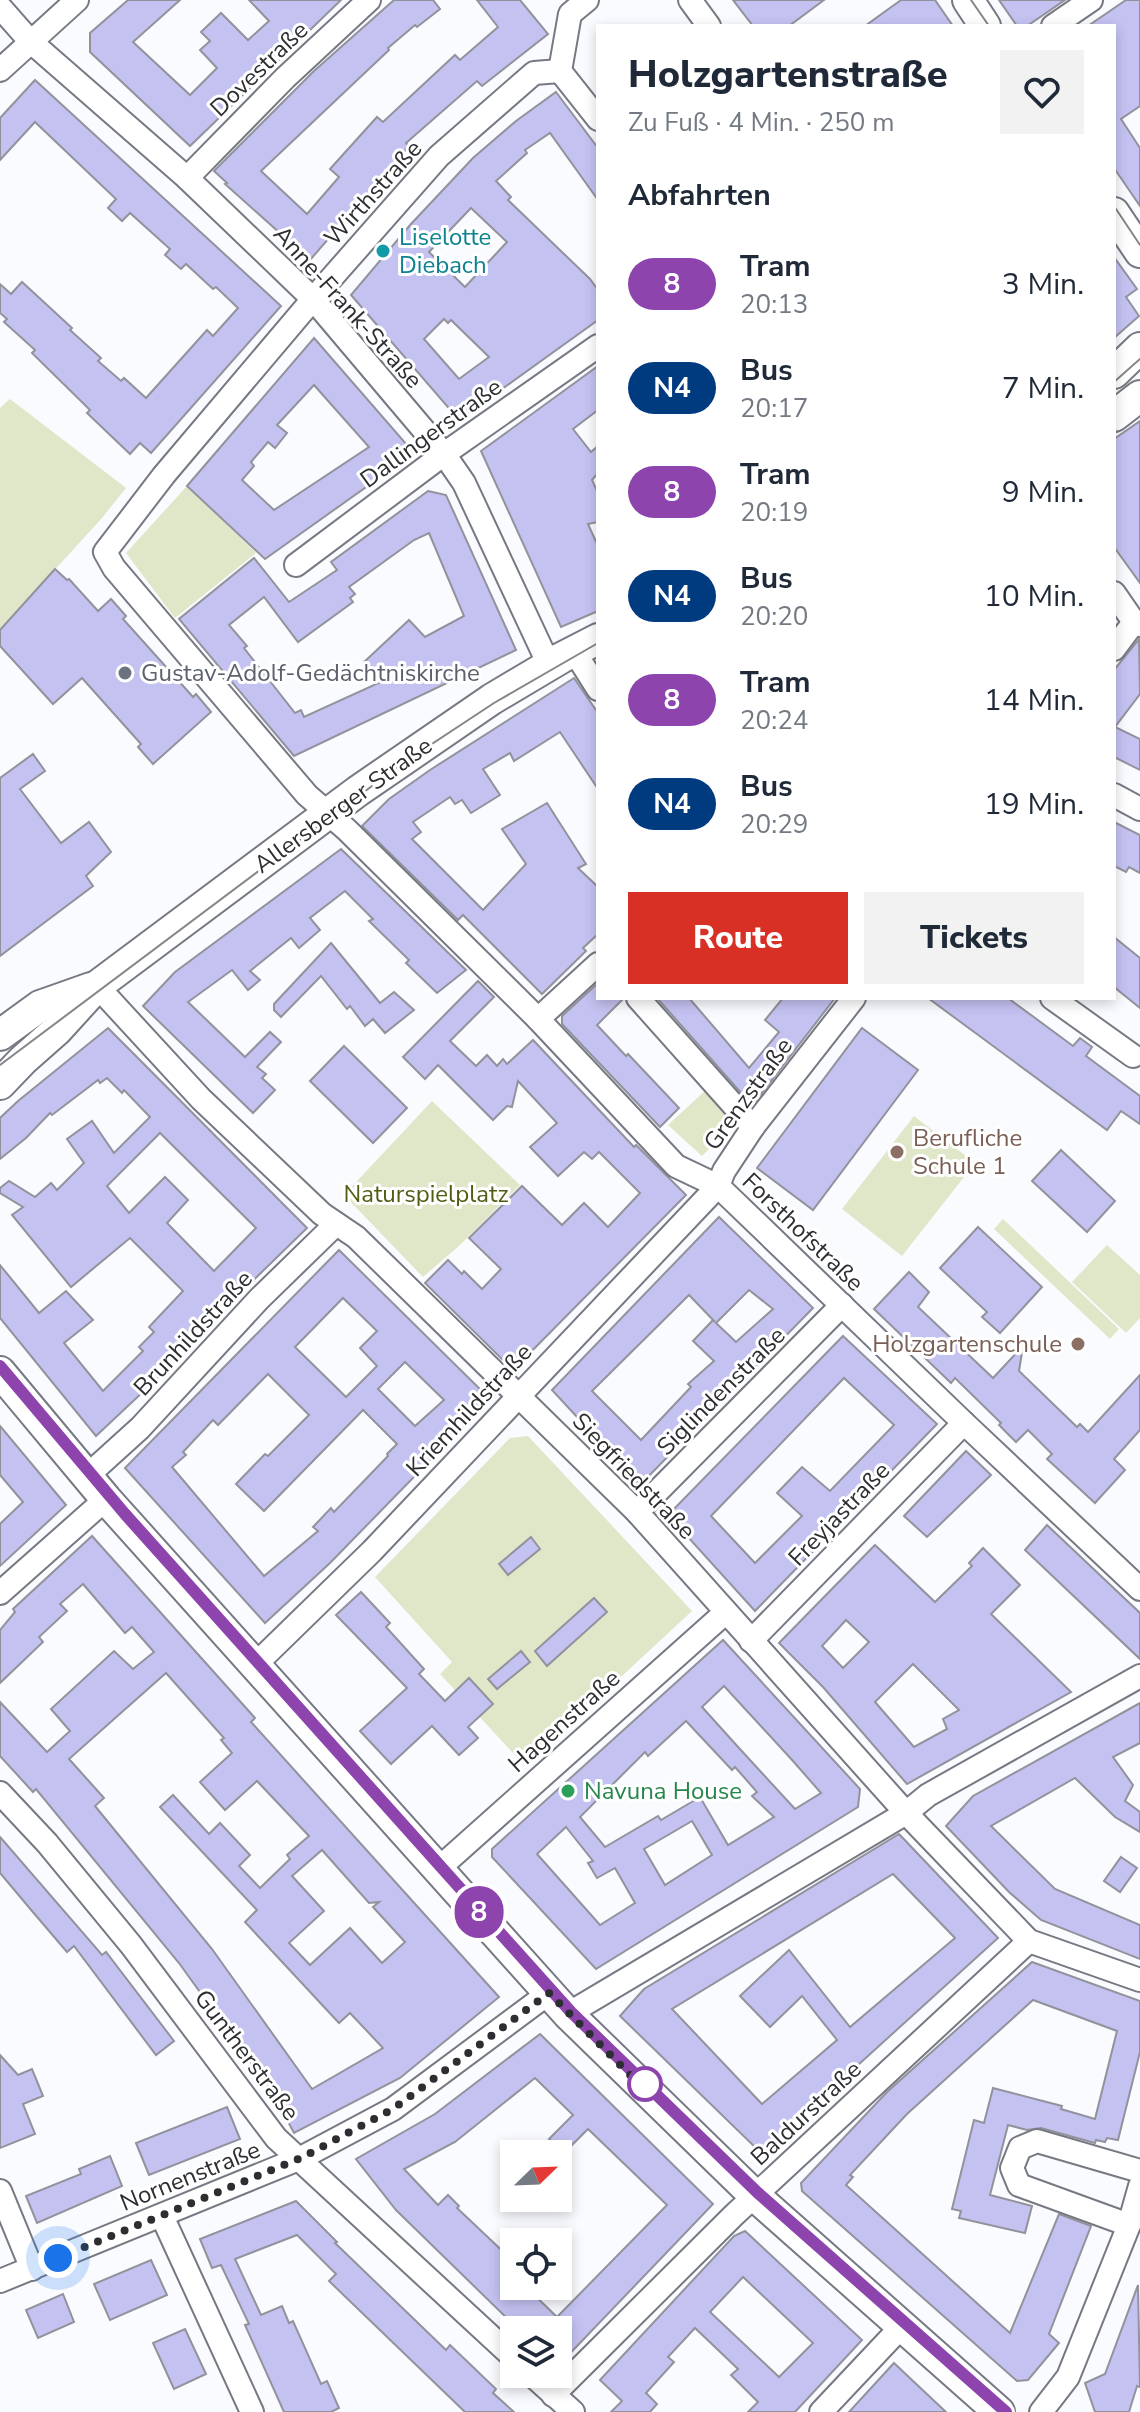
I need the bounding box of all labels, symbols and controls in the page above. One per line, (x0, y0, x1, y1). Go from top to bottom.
street label: Dovestraße (203, 14, 315, 124)
text: Holzgartenstraße (628, 49, 948, 100)
button: heart (1000, 50, 1084, 134)
text: Zu Fuß · 4 Min. · 250 m (628, 105, 894, 140)
street label: Wirthstraße (317, 133, 429, 253)
text: Abfahrten (628, 175, 771, 216)
street label: Anne-Frank-Straße (266, 219, 430, 395)
place label: Liselotte Diebach (399, 221, 491, 281)
marker: Liselotte Diebach (374, 242, 392, 260)
text: Tram (740, 246, 811, 287)
text: 3 Min. (1002, 264, 1084, 305)
text: 8 (664, 265, 680, 303)
text: 20:13 (740, 287, 808, 322)
text: Bus (740, 350, 793, 391)
text: 7 Min. (1002, 368, 1084, 409)
text: N4 (653, 369, 691, 407)
street label: Dallingerstraße (354, 371, 508, 495)
text: 20:17 (740, 391, 808, 426)
text: Tram (740, 454, 811, 495)
text: 9 Min. (1002, 472, 1084, 513)
text: 8 (664, 473, 680, 511)
text: 20:19 (740, 495, 808, 530)
text: Bus (740, 558, 793, 599)
text: 10 Min. (984, 576, 1084, 617)
text: N4 (653, 577, 691, 615)
text: 20:20 (740, 599, 808, 634)
place label: Gustav-Adolf-Gedächtniskirche (141, 657, 480, 689)
text: Tram (740, 662, 811, 703)
marker: Gustav-Adolf-Gedächtniskirche (116, 664, 134, 682)
text: 14 Min. (984, 680, 1084, 721)
text: 8 (664, 681, 680, 719)
text: 20:24 (740, 703, 808, 738)
street label: Allersberger Straße (247, 729, 439, 881)
text: Bus (740, 766, 793, 807)
text: 19 Min. (984, 784, 1084, 825)
text: N4 (653, 785, 691, 823)
text: 20:29 (740, 807, 808, 842)
button: Route (628, 892, 848, 984)
button: Tickets (864, 892, 1084, 984)
street label: Grenzstraße (696, 1031, 800, 1157)
place label: Berufliche Schule 1 (913, 1122, 1022, 1182)
marker: Berufliche Schule 1 (888, 1143, 906, 1161)
street label: Forsthofstraße (735, 1166, 871, 1298)
park label: Naturspielplatz (343, 1178, 509, 1210)
street label: Brunhildstraße (127, 1263, 259, 1403)
street label: Siglindenstraße (650, 1320, 792, 1462)
place label: Holzgartenschule (872, 1328, 1062, 1360)
marker: Holzgartenschule (1069, 1335, 1087, 1353)
street label: Kriemhildstraße (399, 1336, 539, 1484)
street label: Siegfriedstraße (565, 1406, 703, 1546)
street label: Freyjastraße (781, 1455, 897, 1573)
street label: Hagenstraße (501, 1662, 627, 1780)
place label: Navuna House (584, 1775, 742, 1807)
marker: Navuna House (559, 1782, 577, 1800)
line badge: 8 (453, 1886, 505, 1938)
text: 8 (471, 1893, 487, 1931)
street label: Guntherstraße (187, 1983, 307, 2127)
street label: Baldurstraße (744, 2053, 868, 2173)
unlabelled marker (628, 2067, 662, 2101)
street label: Nornenstraße (115, 2133, 265, 2219)
north arrow (500, 2140, 572, 2212)
map controls (500, 2140, 572, 2388)
button: locate (500, 2228, 572, 2300)
your location (38, 2238, 78, 2278)
button: layers (500, 2316, 572, 2388)

